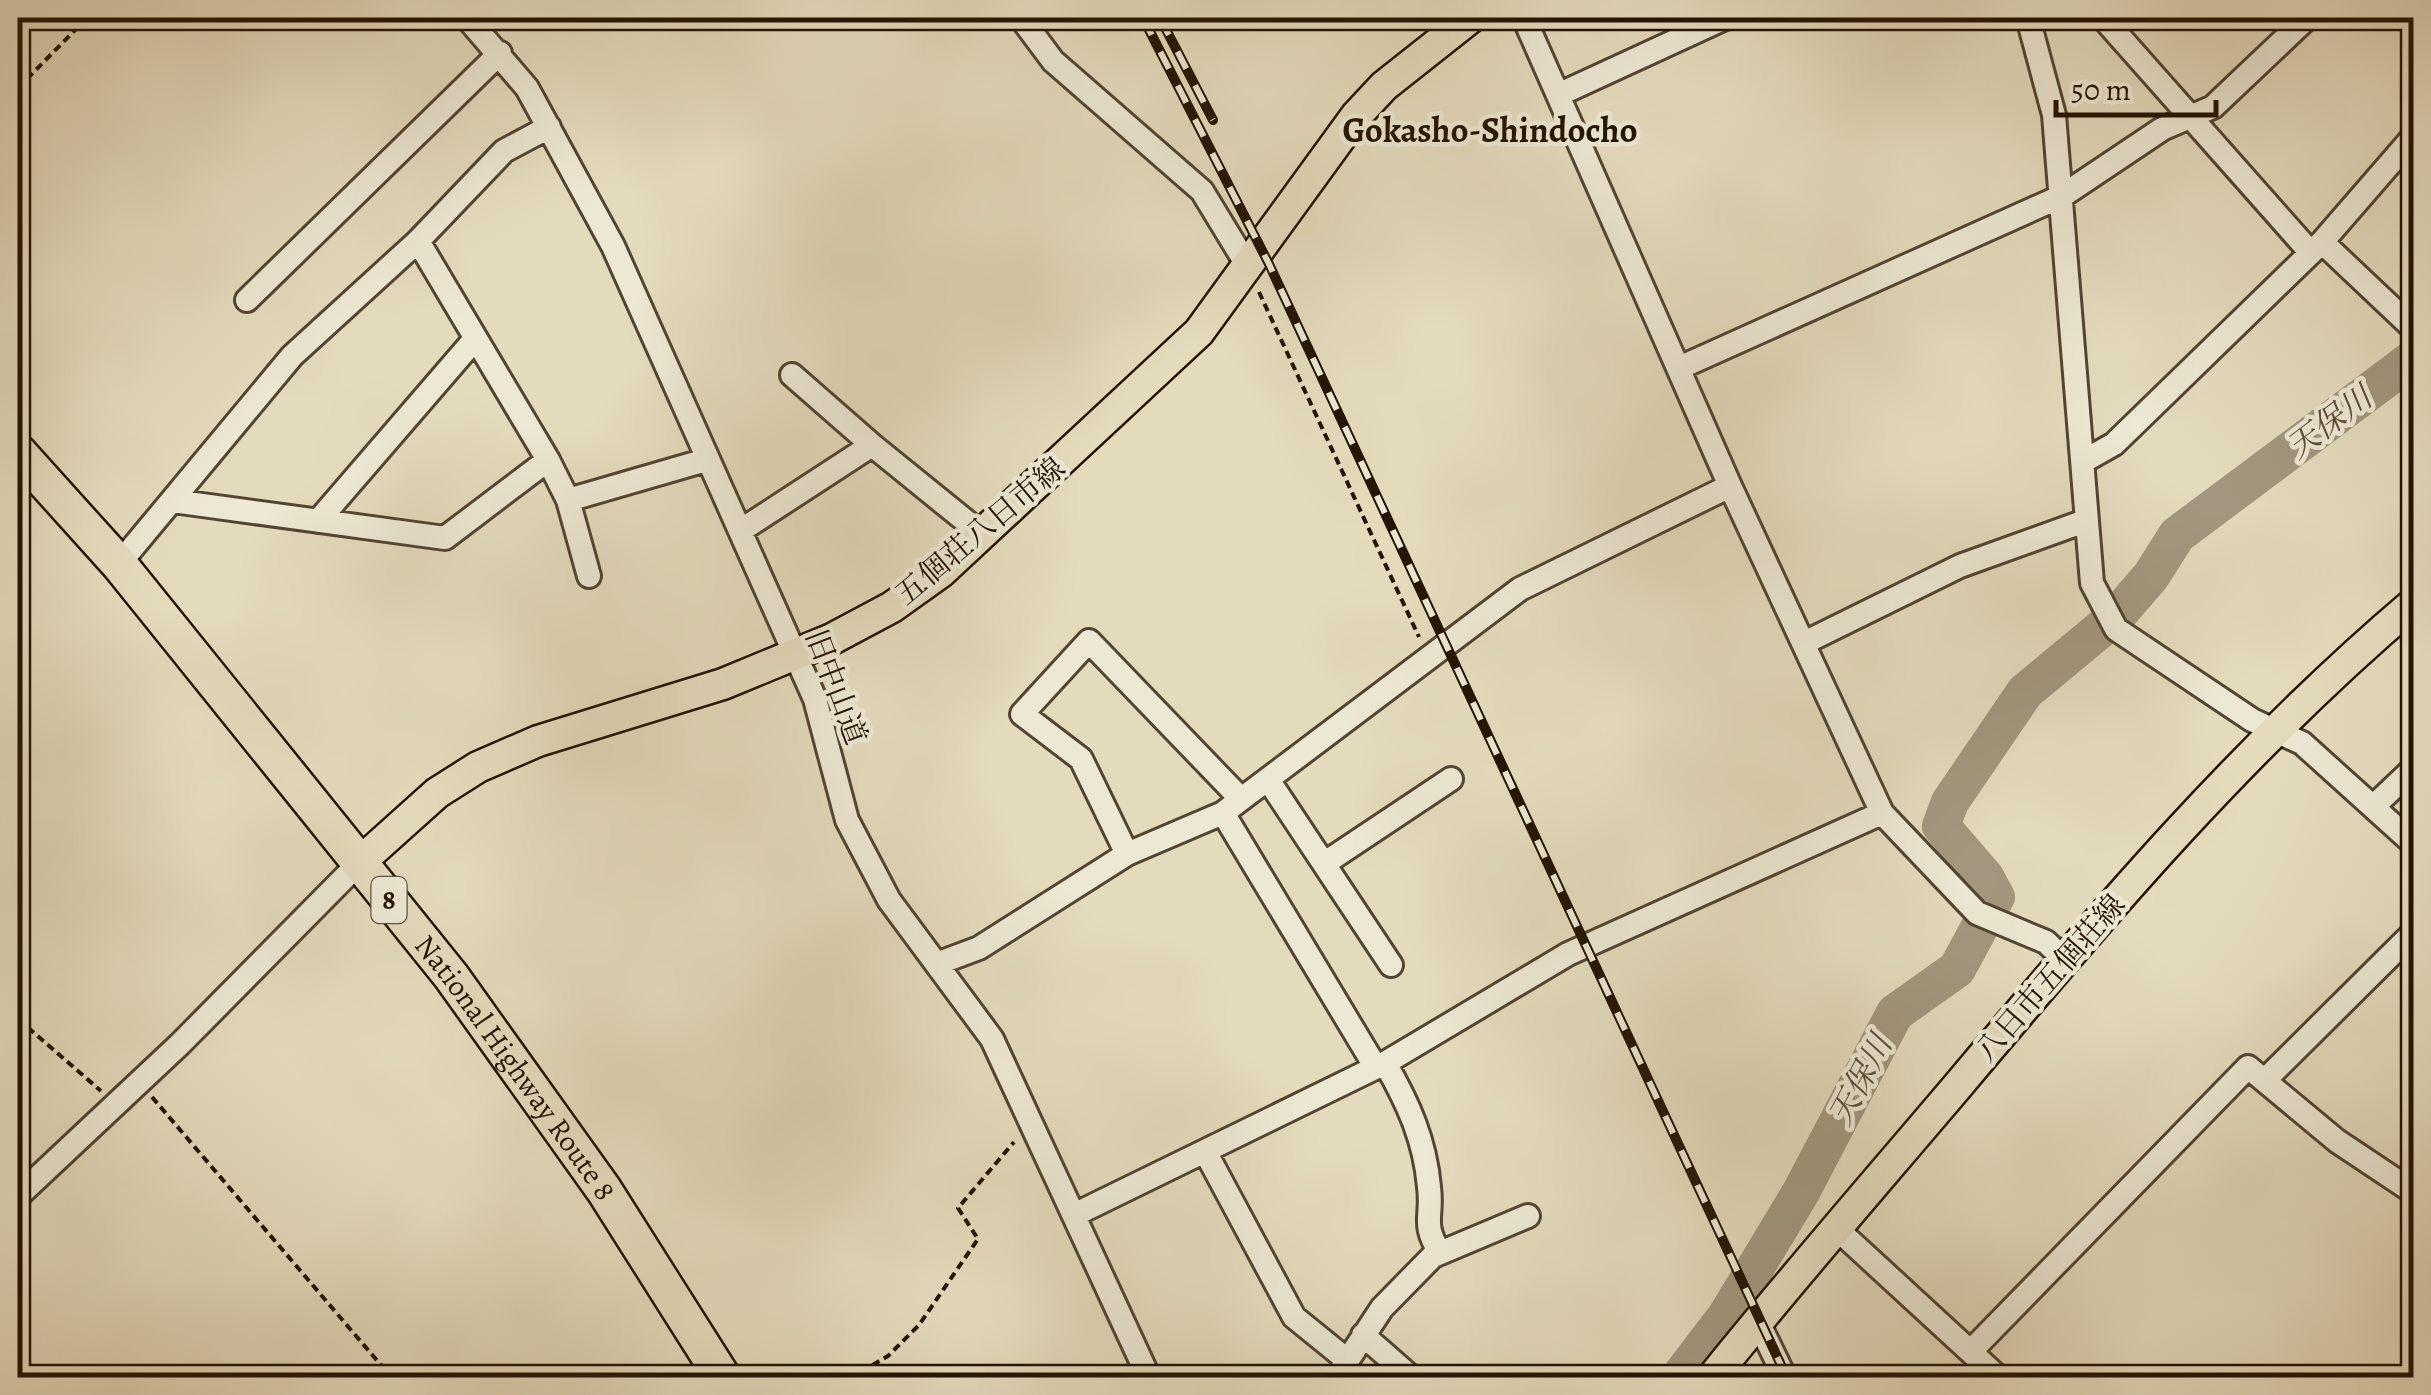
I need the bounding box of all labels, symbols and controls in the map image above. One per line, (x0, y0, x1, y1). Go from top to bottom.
scale bar (2056, 55, 2216, 117)
text: 50 m (2071, 70, 2131, 110)
district label: Gokasho-Shindocho (1342, 106, 1638, 154)
water label: 天保川 (2277, 374, 2383, 468)
street label: 五個荘八日市線 (887, 448, 1073, 614)
street label: 旧中山道 (796, 624, 876, 750)
road number: 8 (372, 877, 406, 923)
street label: 八日市五個荘線 (1966, 886, 2134, 1070)
street label: National Highway Route 8 (406, 926, 626, 1208)
water label: 天保川 (1818, 1025, 1903, 1133)

